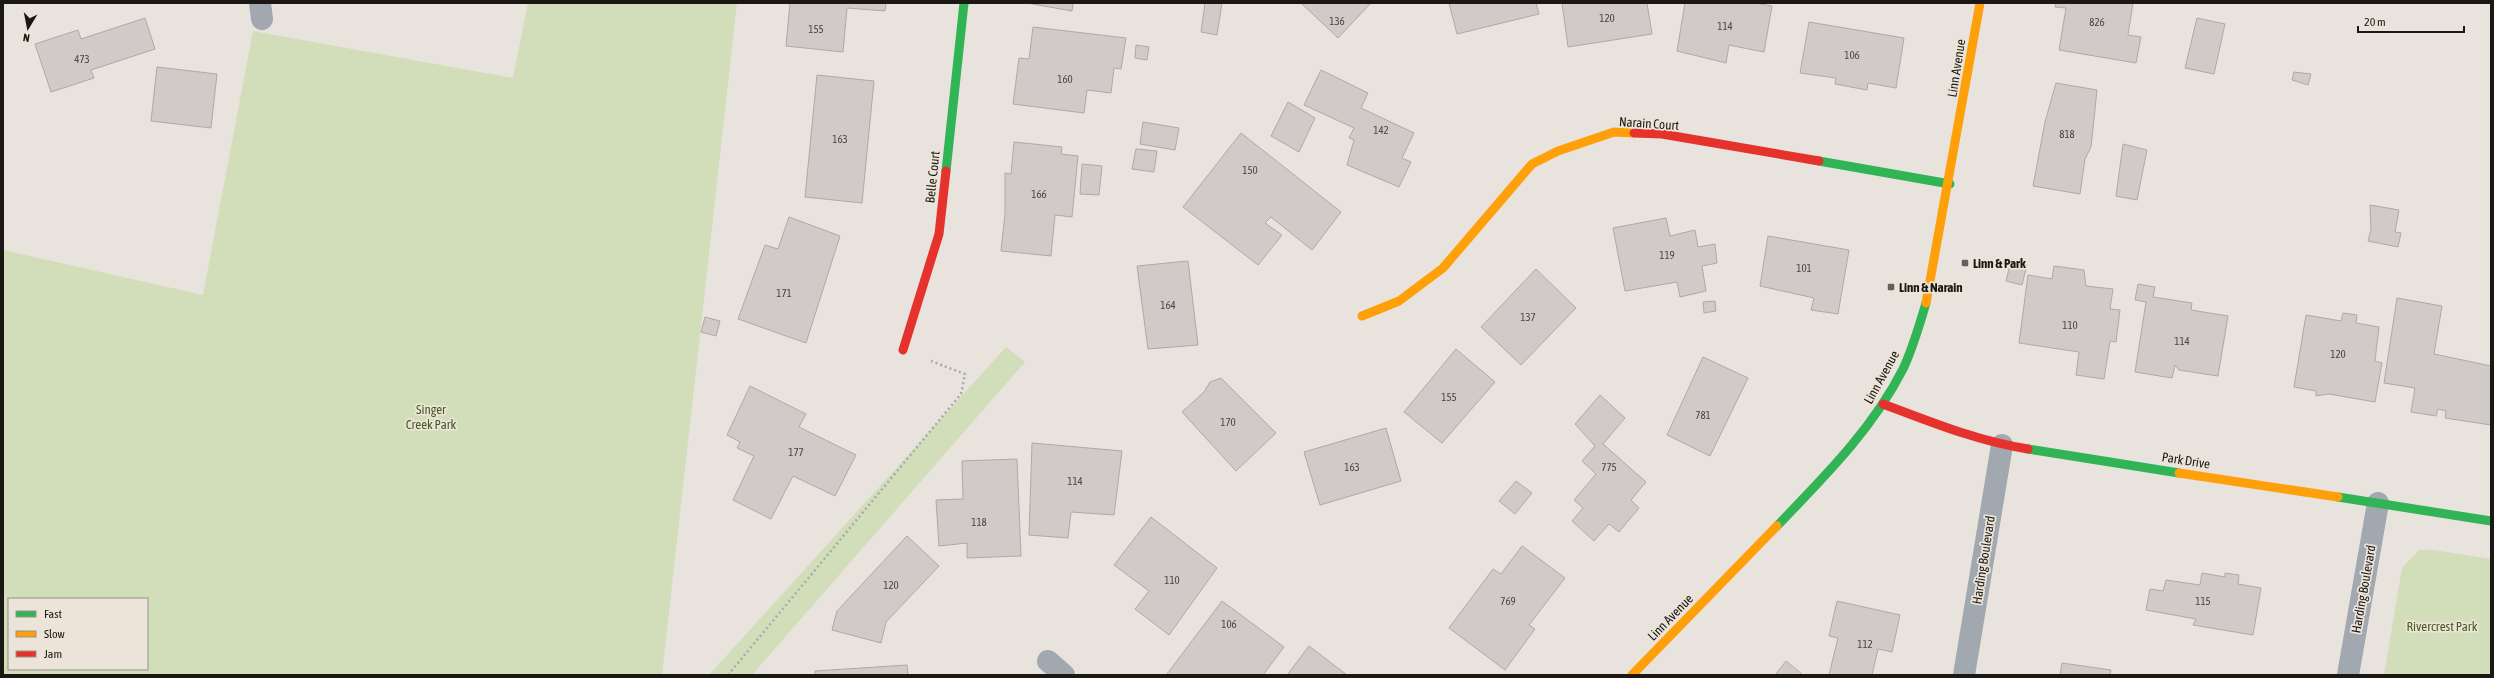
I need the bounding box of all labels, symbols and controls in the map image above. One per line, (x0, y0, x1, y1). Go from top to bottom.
north arrow (8, 8, 48, 48)
scale bar (2358, 8, 2464, 34)
house number: 120 (1599, 12, 1615, 24)
house number: 136 (1329, 15, 1345, 27)
text: 20 m (2364, 15, 2386, 29)
house number: 826 (2089, 16, 2105, 28)
house number: 114 (1717, 20, 1733, 32)
house number: 155 (808, 23, 824, 35)
text: N (22, 31, 31, 44)
street label: Linn Avenue (1945, 38, 1968, 98)
house number: 106 (1844, 49, 1860, 61)
house number: 473 (74, 53, 90, 65)
house number: 160 (1057, 73, 1073, 85)
street label: Narain Court (1618, 114, 1680, 133)
house number: 142 (1373, 124, 1389, 136)
house number: 818 (2059, 128, 2075, 140)
house number: 163 (832, 133, 848, 145)
street label: Belle Court (922, 150, 943, 204)
house number: 150 (1242, 164, 1258, 176)
house number: 166 (1031, 188, 1047, 200)
house number: 119 (1659, 249, 1675, 261)
place label: Linn & Park (1973, 256, 2026, 271)
marker: Linn & Park (1960, 258, 1970, 268)
house number: 101 (1796, 262, 1812, 274)
place label: Linn & Narain (1899, 280, 1963, 295)
marker: Linn & Narain (1886, 282, 1896, 292)
house number: 171 (776, 287, 792, 299)
house number: 164 (1160, 299, 1176, 311)
house number: 137 (1520, 311, 1536, 323)
house number: 110 (2062, 319, 2078, 331)
house number: 114 (2174, 335, 2190, 347)
street label: Linn Avenue (1861, 348, 1902, 406)
house number: 120 (2330, 348, 2346, 360)
house number: 155 (1441, 391, 1457, 403)
park label: Singer Creek Park (406, 402, 457, 432)
house number: 781 (1695, 409, 1711, 421)
house number: 170 (1220, 416, 1236, 428)
house number: 177 (788, 446, 804, 458)
street label: Park Drive (2161, 449, 2211, 472)
house number: 163 (1344, 461, 1360, 473)
house number: 775 (1601, 461, 1617, 473)
house number: 114 (1067, 475, 1083, 487)
street label: Harding Boulevard (1969, 515, 1998, 605)
house number: 118 (971, 516, 987, 528)
street label: Harding Boulevard (2348, 544, 2379, 634)
house number: 110 (1164, 574, 1180, 586)
house number: 120 (883, 579, 899, 591)
street label: Linn Avenue (1645, 591, 1696, 644)
house number: 769 (1500, 595, 1516, 607)
house number: 115 (2195, 595, 2211, 607)
legend (8, 598, 148, 670)
text: Fast (44, 607, 62, 621)
house number: 106 (1221, 618, 1237, 630)
park label: Rivercrest Park (2407, 619, 2478, 634)
text: Slow (44, 627, 65, 641)
house number: 112 (1857, 638, 1873, 650)
text: Jam (44, 647, 62, 661)

